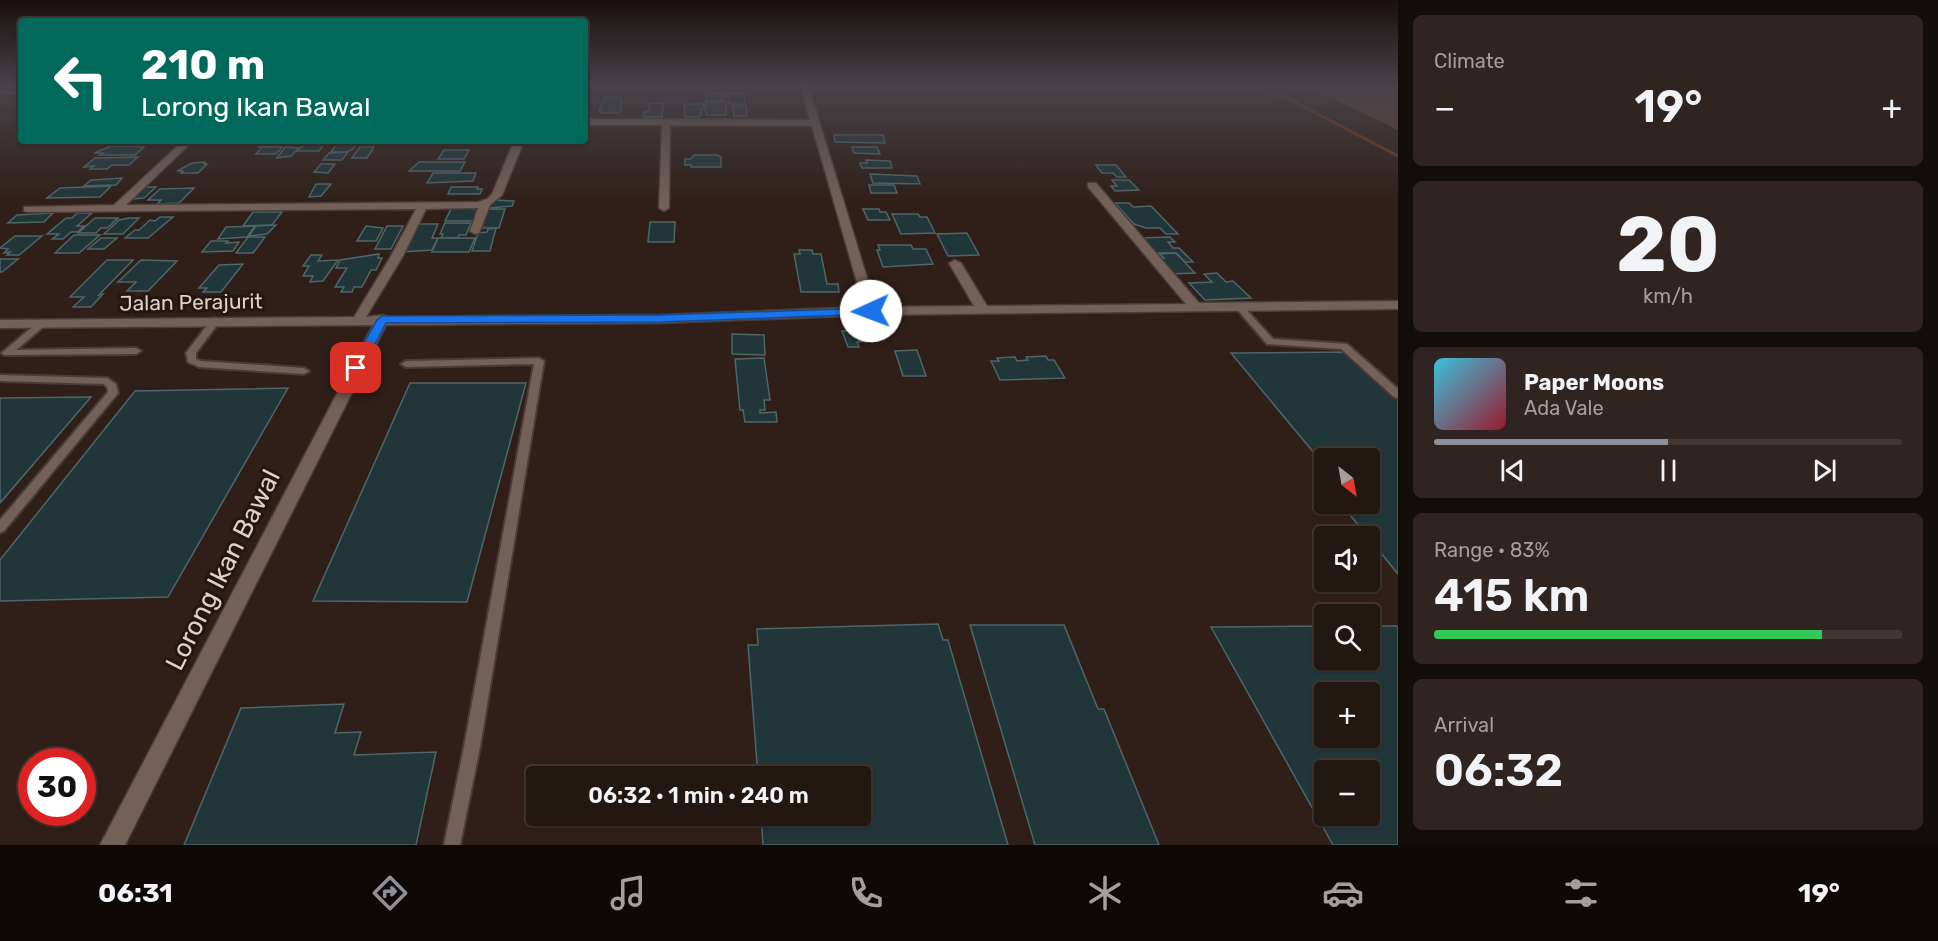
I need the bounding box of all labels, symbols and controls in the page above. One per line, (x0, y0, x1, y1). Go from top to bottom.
text: 210 m (141, 40, 265, 90)
icon: left (42, 42, 120, 120)
text: Climate (1434, 49, 1505, 73)
text: 19° (1634, 80, 1702, 133)
text: − (1434, 88, 1455, 127)
text: + (1881, 88, 1902, 127)
text: Lorong Ikan Bawal (141, 91, 371, 123)
text: 20 (1616, 198, 1720, 291)
position arrow (839, 279, 903, 343)
text: km/h (1643, 284, 1693, 308)
street label: Jalan Perajurit (119, 288, 263, 316)
pin (330, 342, 381, 393)
icon: arrive (339, 351, 372, 384)
text: Paper Moons (1524, 369, 1664, 396)
text: Ada Vale (1524, 396, 1604, 420)
north arrow (1314, 448, 1380, 514)
map controls (1314, 448, 1380, 826)
icon: previous (1496, 454, 1529, 487)
icon: pause (1652, 454, 1685, 487)
icon: next (1808, 454, 1841, 487)
street label: Lorong Ikan Bawal (159, 464, 287, 676)
button: sound (1314, 526, 1380, 592)
text: Range · 83% (1434, 538, 1550, 562)
text: 415 km (1434, 569, 1589, 622)
button: search (1314, 604, 1380, 670)
button: + (1314, 682, 1380, 748)
text: Arrival (1434, 713, 1494, 737)
text: 06:32 (1434, 744, 1563, 797)
speed limit sign: 30 (18, 748, 96, 826)
button: − (1314, 760, 1380, 826)
text: 06:32 · 1 min · 240 m (588, 782, 809, 809)
icon: directions (369, 872, 411, 914)
icon: music (607, 872, 649, 914)
icon: phone (845, 872, 887, 914)
icon: climate (1084, 872, 1126, 914)
icon: car (1322, 872, 1364, 914)
icon: filters (1560, 872, 1602, 914)
text: 06:31 (98, 877, 173, 909)
text: 19° (1798, 877, 1840, 909)

